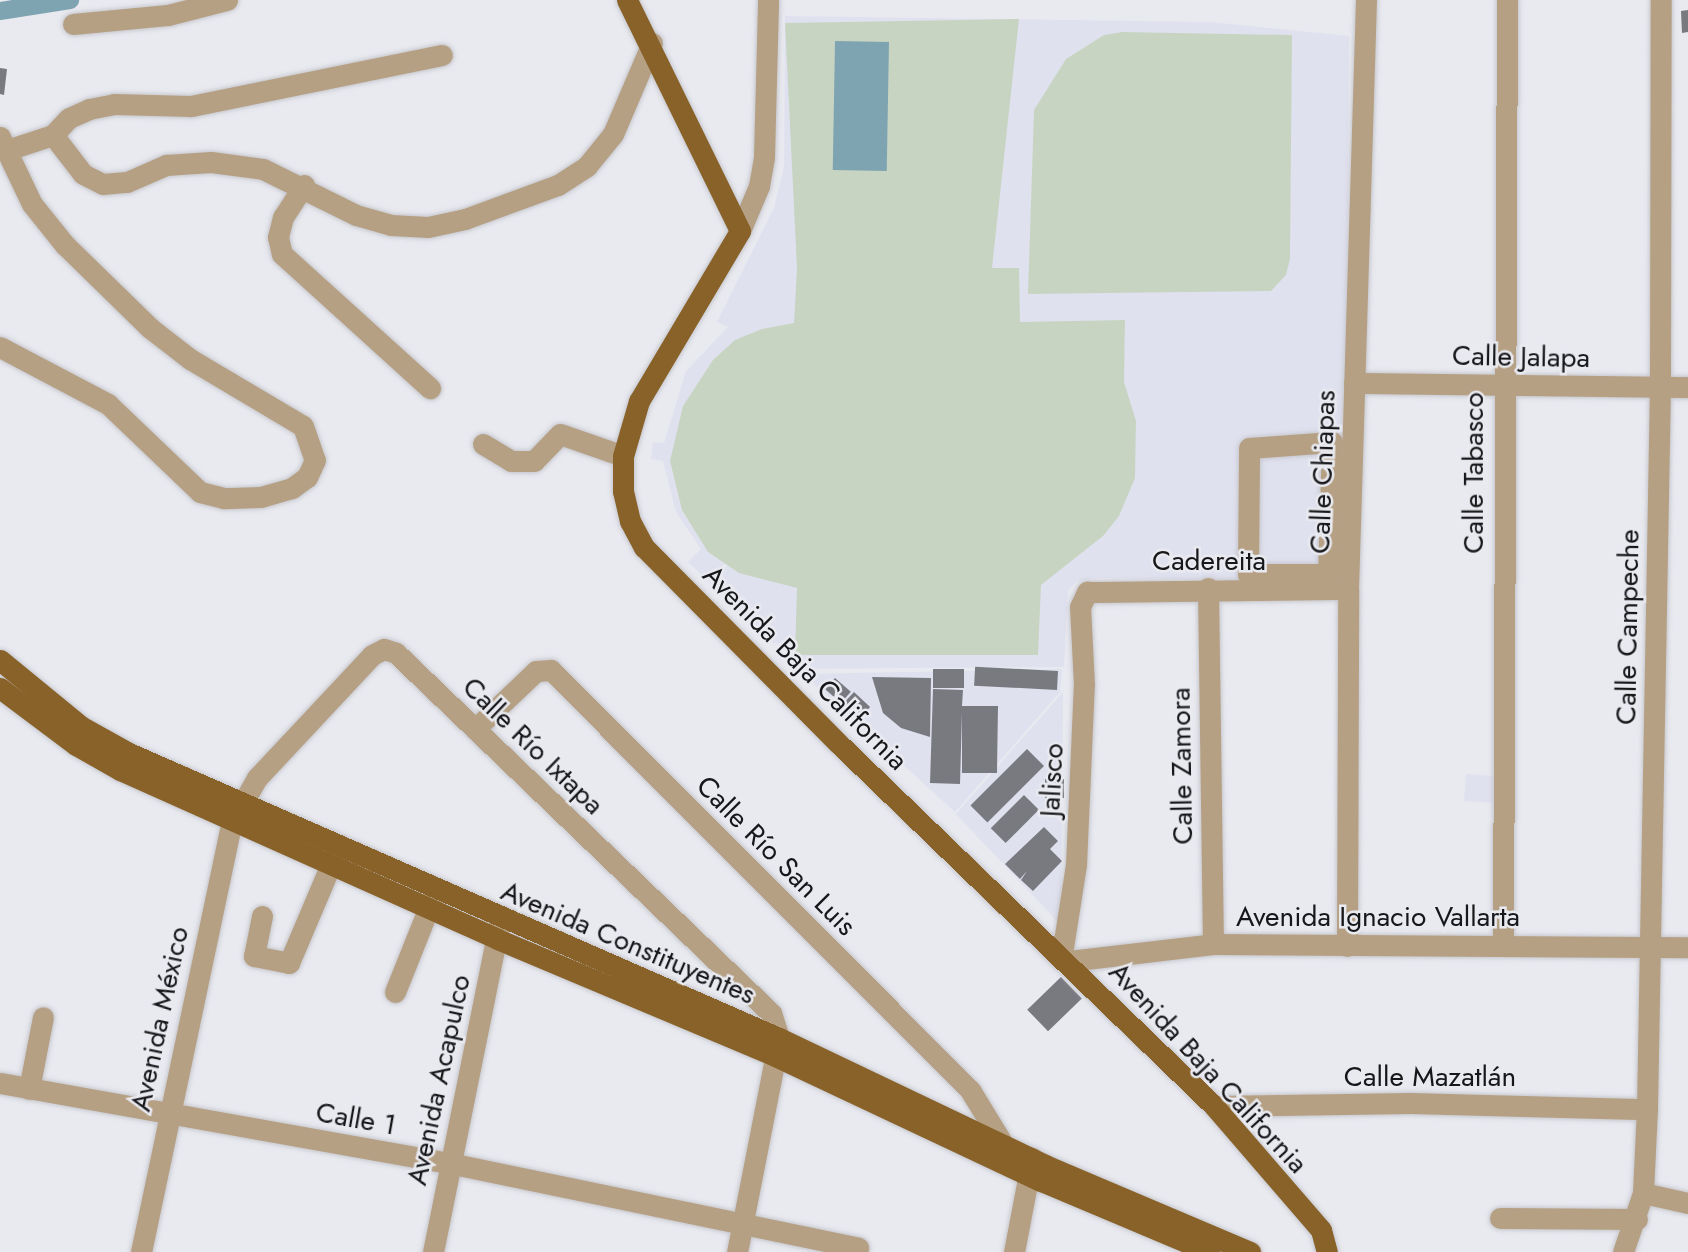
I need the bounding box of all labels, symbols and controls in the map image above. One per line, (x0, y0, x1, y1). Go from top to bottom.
street label: Calle Jalapa (1452, 339, 1590, 375)
street label: Calle Chiapas (1303, 390, 1343, 554)
street label: Calle Tabasco (1457, 392, 1491, 554)
street label: Calle Campeche (1609, 529, 1647, 725)
street label: Cadereita (1152, 544, 1266, 578)
street label: Avenida Baja California (696, 559, 914, 777)
street label: Calle Río Ixtapa (455, 670, 611, 822)
street label: Calle Zamora (1164, 687, 1200, 845)
street label: Jalisco (1033, 742, 1071, 818)
street label: Calle Río San Luis (689, 769, 863, 943)
street label: Avenida Constituyentes (496, 874, 760, 1012)
street label: Avenida Ignacio Vallarta (1236, 900, 1520, 934)
street label: Avenida México (124, 924, 196, 1114)
street label: Avenida Baja California (1102, 956, 1314, 1180)
street label: Avenida Acapulco (400, 972, 478, 1188)
street label: Calle Mazatlán (1344, 1060, 1516, 1094)
street label: Calle 1 (313, 1095, 399, 1143)

